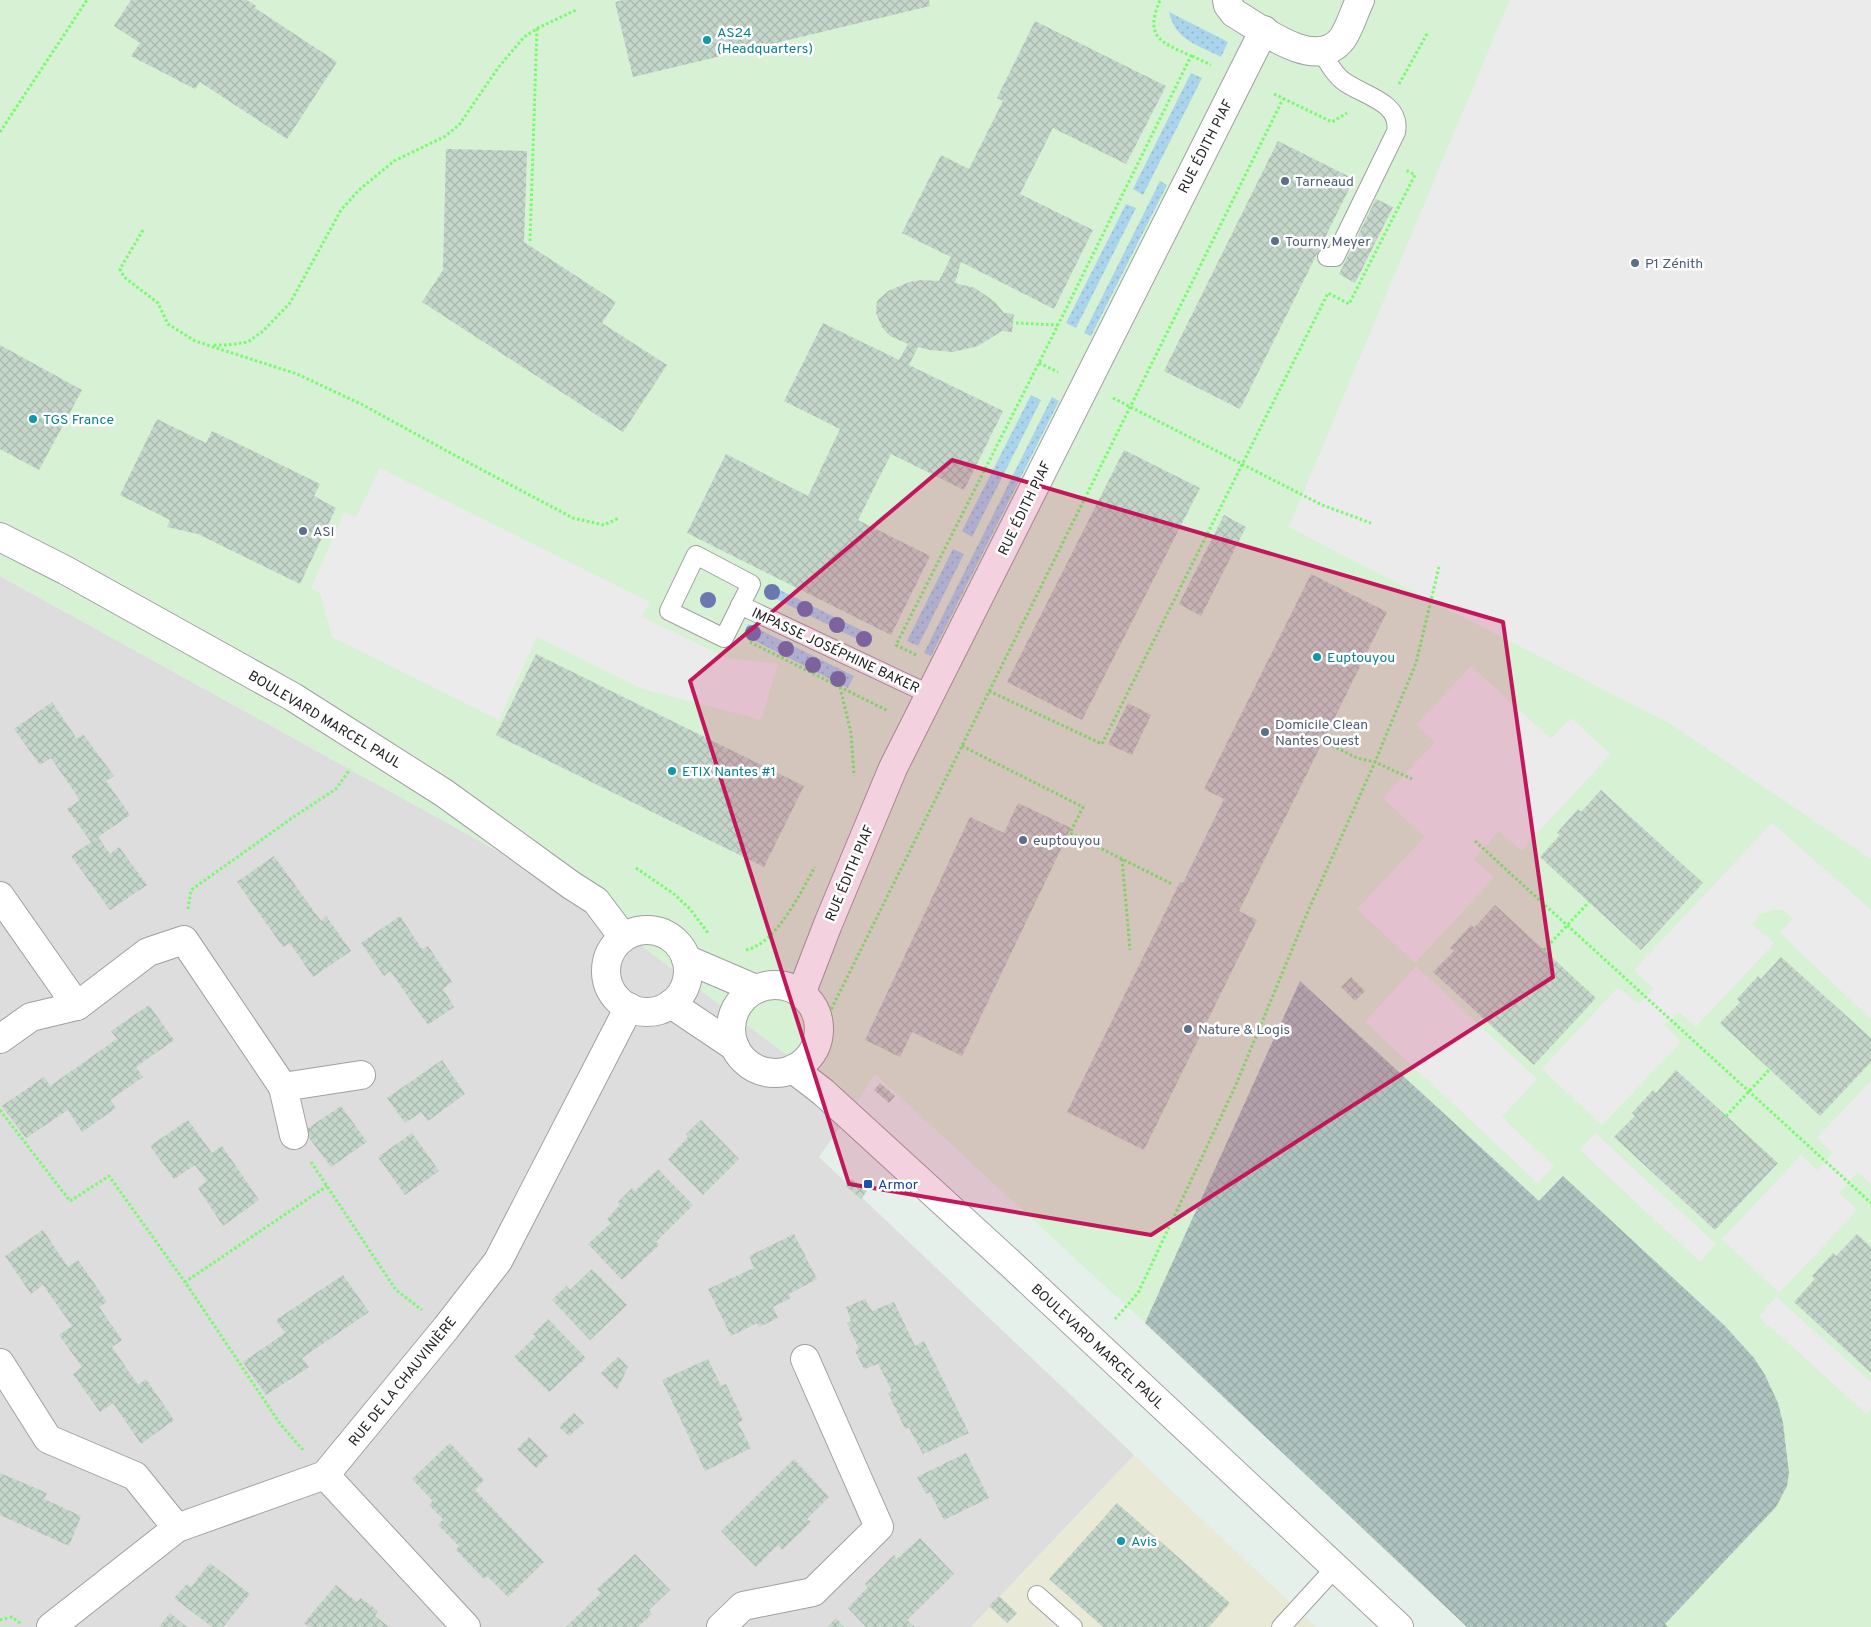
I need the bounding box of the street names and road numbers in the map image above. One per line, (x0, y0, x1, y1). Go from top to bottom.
street label: RUE ÉDITH PIAF (1174, 96, 1237, 196)
street label: RUE ÉDITH PIAF (994, 458, 1056, 559)
street label: IMPASSE JOSÉPHINE BAKER (749, 604, 923, 698)
street label: BOULEVARD MARCEL PAUL (245, 668, 404, 773)
street label: RUE ÉDITH PIAF (822, 822, 878, 924)
street label: BOULEVARD MARCEL PAUL (1027, 1281, 1167, 1413)
street label: RUE DE LA CHAUVINIÈRE (345, 1313, 461, 1450)

